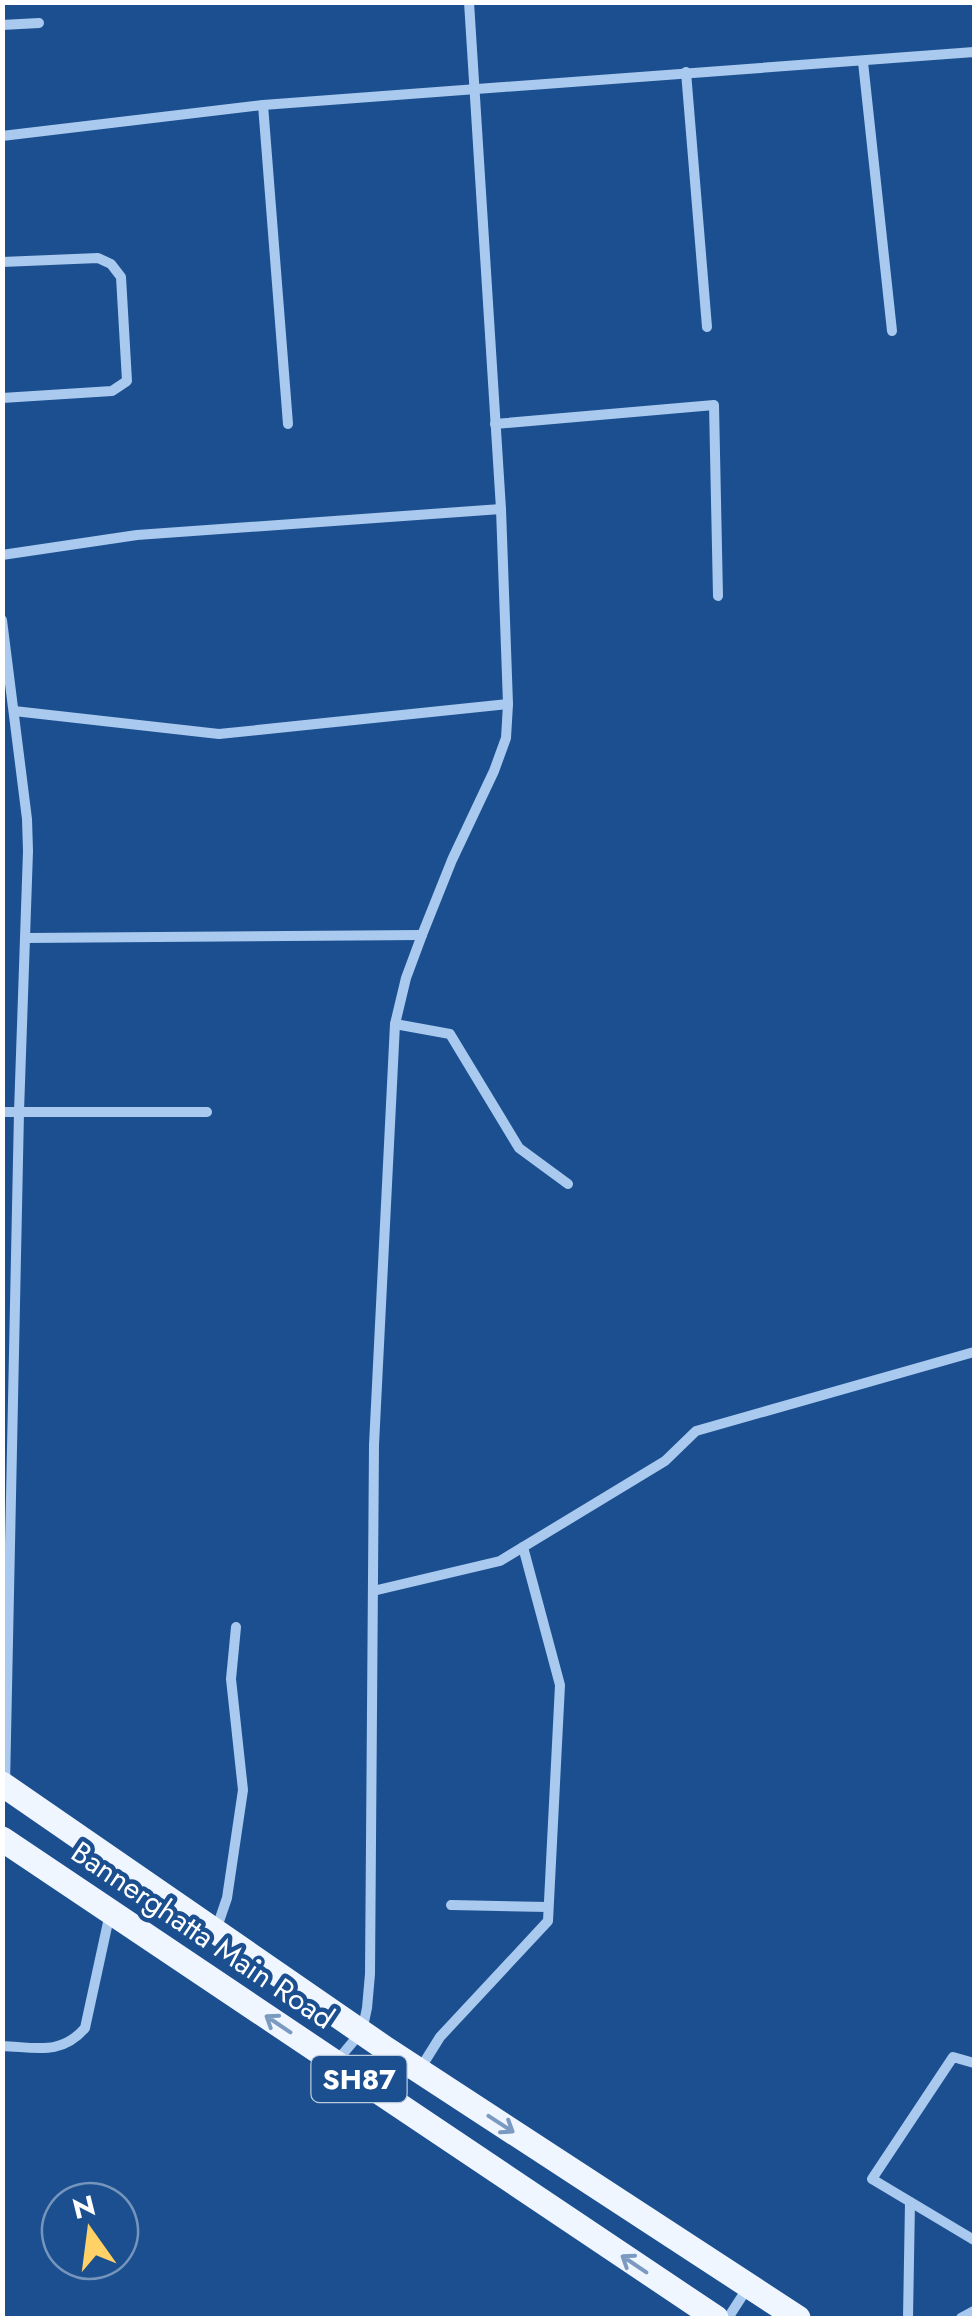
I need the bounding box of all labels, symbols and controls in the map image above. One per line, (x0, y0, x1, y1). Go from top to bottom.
street label: Bannerghatta Main Road (63, 1831, 343, 2039)
one-way arrow (264, 2014, 292, 2035)
road number: SH87 (312, 2056, 406, 2102)
one-way arrow (486, 2113, 514, 2134)
north arrow (40, 2181, 140, 2281)
text: N (68, 2185, 100, 2230)
one-way arrow (621, 2254, 649, 2275)

